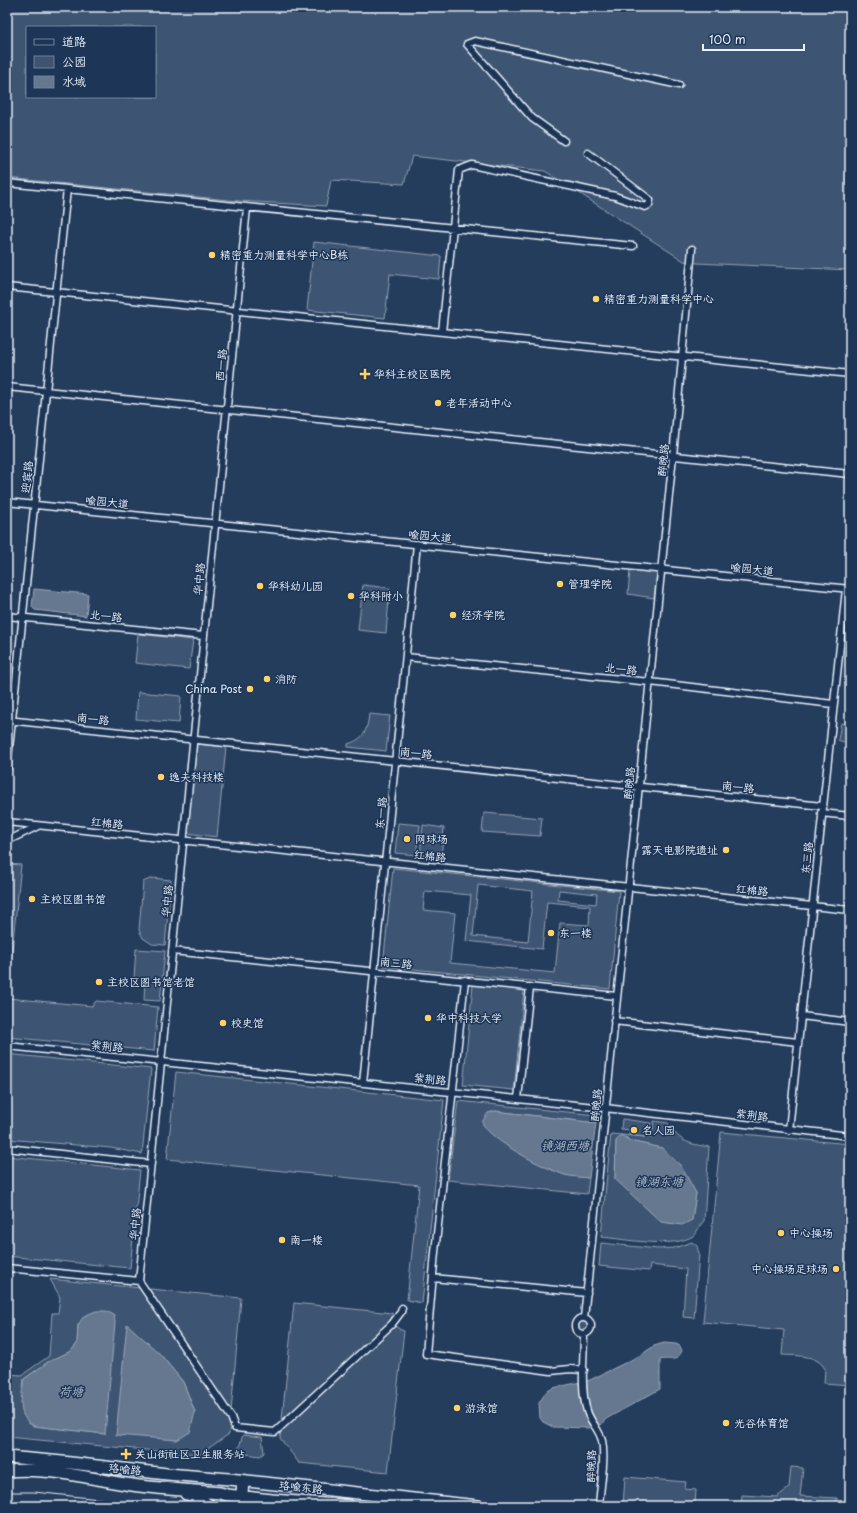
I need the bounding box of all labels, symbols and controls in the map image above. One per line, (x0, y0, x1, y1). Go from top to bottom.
legend (26, 26, 156, 98)
scale bar (703, 26, 804, 52)
text: 100 m (709, 30, 746, 48)
text: 道路 (62, 32, 86, 50)
text: 公园 (62, 52, 86, 70)
text: 水域 (62, 72, 86, 90)
place label: 精密重力测量科学中心B栋 (220, 246, 348, 263)
marker: 精密重力测量科学中心B栋 (207, 250, 217, 260)
place label: 精密重力测量科学中心 (604, 290, 714, 307)
marker: 精密重力测量科学中心 (591, 294, 601, 304)
street label: 西一路 (210, 348, 231, 382)
place label: 华科主校区医院 (374, 365, 451, 382)
marker: 华科主校区医院 (359, 368, 371, 380)
place label: 老年活动中心 (446, 394, 512, 411)
marker: 老年活动中心 (433, 398, 443, 408)
street label: 醉晚路 (652, 443, 673, 477)
street label: 迎宾路 (16, 460, 37, 494)
street label: 喻园大道 (84, 491, 130, 512)
street label: 喻园大道 (407, 525, 453, 546)
street label: 喻园大道 (729, 558, 775, 579)
street label: 华中路 (188, 562, 209, 596)
place label: 管理学院 (568, 575, 612, 592)
place label: 华科幼儿园 (268, 577, 323, 594)
marker: 管理学院 (555, 579, 565, 589)
marker: 华科幼儿园 (255, 581, 265, 591)
place label: 华科附小 (359, 587, 403, 604)
marker: 华科附小 (346, 591, 356, 601)
street label: 北一路 (89, 605, 123, 626)
place label: 经济学院 (461, 606, 505, 623)
marker: 经济学院 (448, 610, 458, 620)
street label: 北一路 (604, 658, 638, 679)
place label: 消防 (275, 670, 297, 687)
marker: 消防 (262, 674, 272, 684)
place label: China Post (185, 680, 243, 697)
marker: China Post (245, 684, 255, 694)
street label: 南一路 (76, 708, 110, 729)
street label: 南一路 (399, 742, 433, 763)
street label: 醉晚路 (618, 766, 639, 800)
place label: 逸夫科技楼 (169, 768, 224, 785)
marker: 逸夫科技楼 (156, 772, 166, 782)
street label: 南一路 (721, 776, 755, 797)
street label: 东一路 (370, 796, 391, 830)
street label: 红棉路 (90, 812, 124, 833)
place label: 网球场 (415, 830, 448, 847)
marker: 网球场 (402, 834, 412, 844)
place label: 露天电影院遗址 (641, 841, 718, 858)
street label: 东三路 (796, 841, 817, 875)
street label: 红棉路 (413, 845, 447, 866)
marker: 露天电影院遗址 (721, 845, 731, 855)
street label: 红棉路 (735, 879, 769, 900)
street label: 华中路 (156, 884, 177, 918)
place label: 主校区图书馆 (40, 890, 106, 907)
marker: 主校区图书馆 (27, 894, 37, 904)
place label: 东一楼 (559, 924, 592, 941)
marker: 东一楼 (546, 928, 556, 938)
street label: 南三路 (379, 952, 413, 973)
place label: 主校区图书馆老馆 (107, 973, 195, 990)
marker: 主校区图书馆老馆 (94, 977, 104, 987)
place label: 华中科技大学 (436, 1009, 502, 1026)
marker: 华中科技大学 (423, 1013, 433, 1023)
place label: 校史馆 (231, 1014, 264, 1031)
marker: 校史馆 (218, 1018, 228, 1028)
street label: 紫荆路 (90, 1035, 124, 1056)
street label: 紫荆路 (413, 1068, 447, 1089)
street label: 醉晚路 (585, 1088, 606, 1122)
street label: 紫荆路 (735, 1104, 769, 1125)
place label: 名人园 (642, 1121, 675, 1138)
marker: 名人园 (629, 1125, 639, 1135)
water label: 镜湖西塘 (541, 1136, 591, 1154)
water label: 镜湖东塘 (635, 1172, 685, 1190)
street label: 华中路 (124, 1207, 145, 1241)
place label: 中心操场 (789, 1224, 833, 1241)
marker: 中心操场 (776, 1228, 786, 1238)
place label: 南一楼 (290, 1231, 323, 1248)
marker: 南一楼 (277, 1235, 287, 1245)
place label: 中心操场足球场 (751, 1260, 828, 1277)
marker: 中心操场足球场 (831, 1264, 841, 1274)
water label: 荷塘 (59, 1382, 85, 1400)
place label: 游泳馆 (465, 1399, 498, 1416)
marker: 游泳馆 (452, 1403, 462, 1413)
place label: 光谷体育馆 (734, 1414, 789, 1431)
marker: 光谷体育馆 (721, 1418, 731, 1428)
place label: 关山街社区卫生服务站 (135, 1445, 245, 1462)
marker: 关山街社区卫生服务站 (120, 1448, 132, 1460)
street label: 醉晚路 (581, 1449, 600, 1483)
street label: 珞喻路 (108, 1458, 142, 1479)
street label: 珞喻东路 (278, 1476, 324, 1497)

